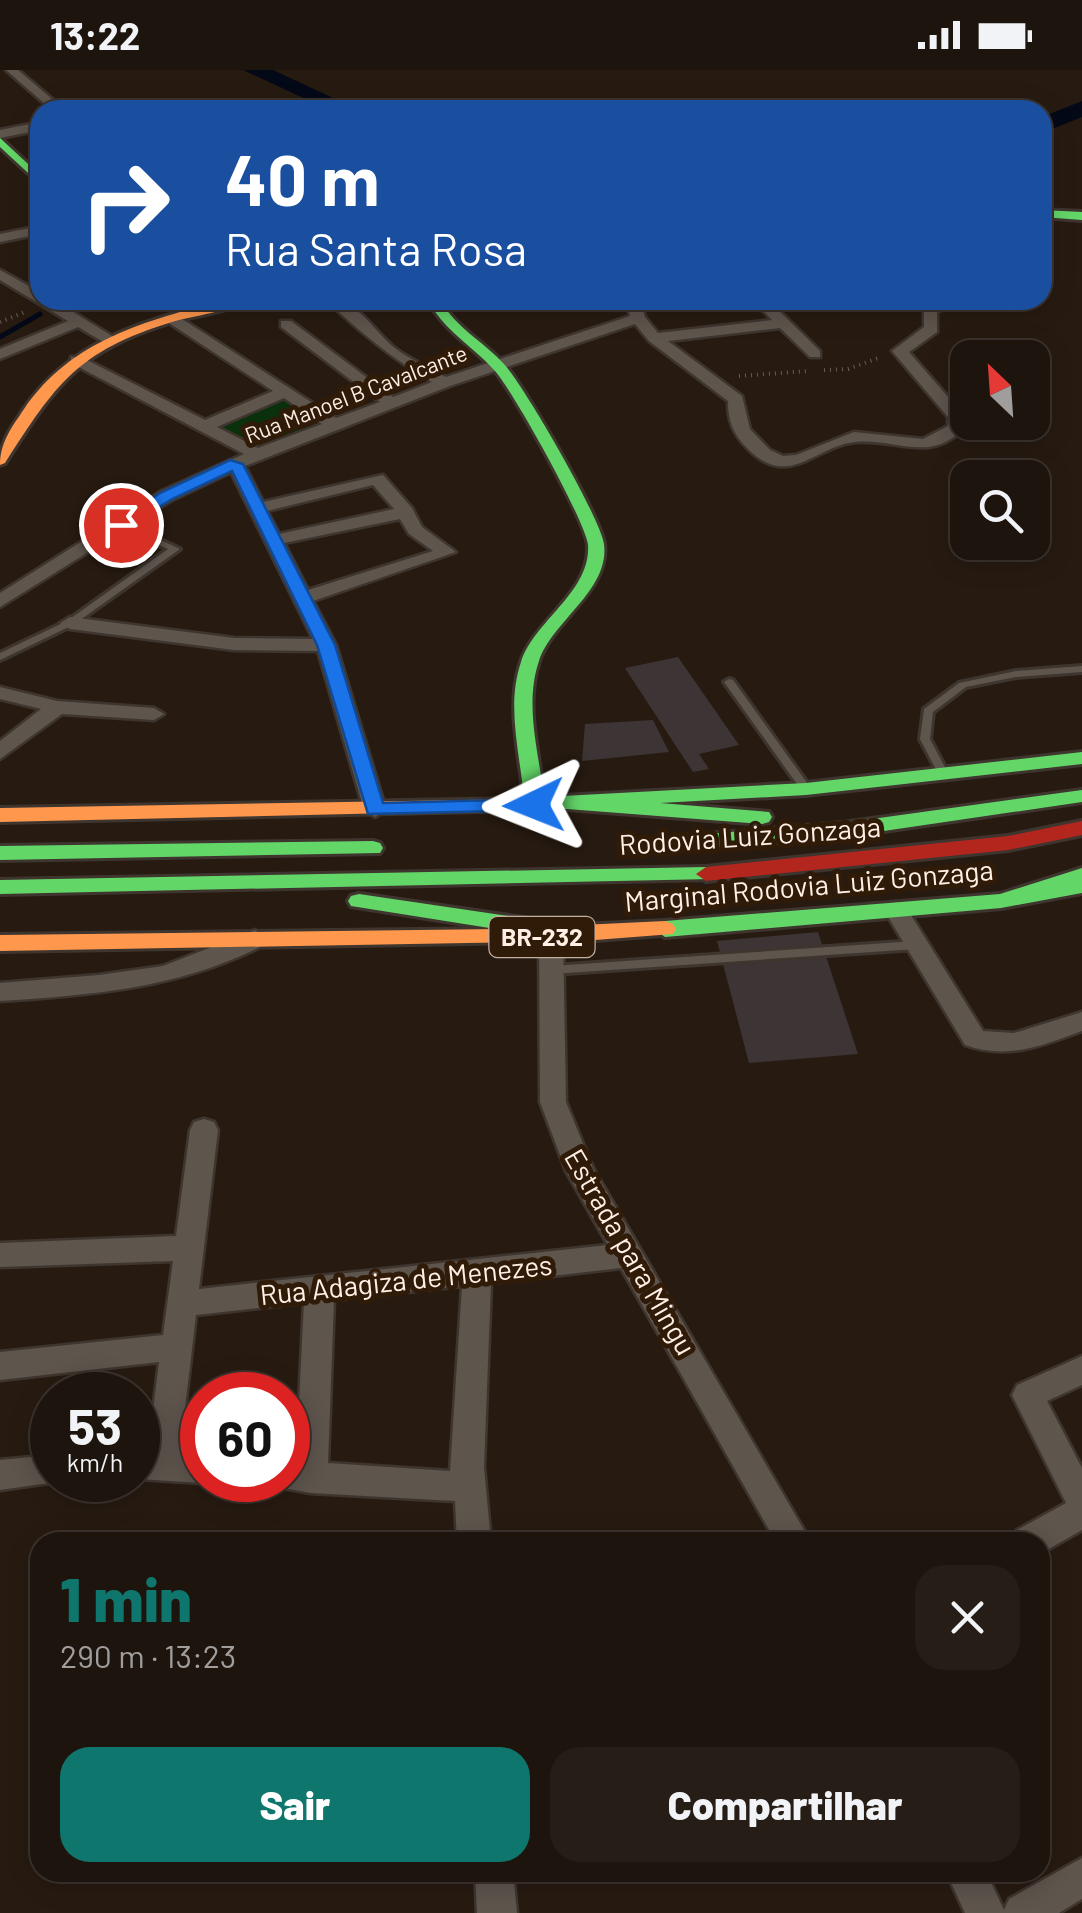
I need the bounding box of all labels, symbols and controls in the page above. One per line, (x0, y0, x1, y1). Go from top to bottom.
text: 13:22 (50, 12, 140, 58)
text: 40 m (225, 136, 380, 220)
icon: right (60, 140, 190, 270)
text: Rua Santa Rosa (225, 221, 527, 275)
street label: Rua Manoel B Cavalcante (241, 339, 470, 447)
north arrow (950, 340, 1050, 440)
map controls (950, 340, 1050, 560)
button: search (950, 460, 1050, 560)
pin (79, 483, 164, 568)
icon: arrive (94, 498, 149, 553)
position arrow (482, 753, 586, 857)
street label: Rodovia Luiz Gonzaga (618, 809, 882, 861)
street label: Marginal Rodovia Luiz Gonzaga (623, 852, 995, 918)
road number: BR-232 (490, 917, 594, 957)
street label: Estrada para Mingu (558, 1142, 704, 1361)
street label: Rua Adagiza de Menezes (258, 1247, 554, 1311)
speed limit sign: 60 (180, 1372, 310, 1502)
text: 53 (68, 1395, 122, 1455)
text: km/h (67, 1447, 123, 1477)
text: 1 min (60, 1562, 192, 1634)
button: close (915, 1565, 1020, 1670)
text: 290 m · 13:23 (60, 1636, 236, 1674)
button: Sair (60, 1747, 530, 1862)
button: Compartilhar (550, 1747, 1020, 1862)

